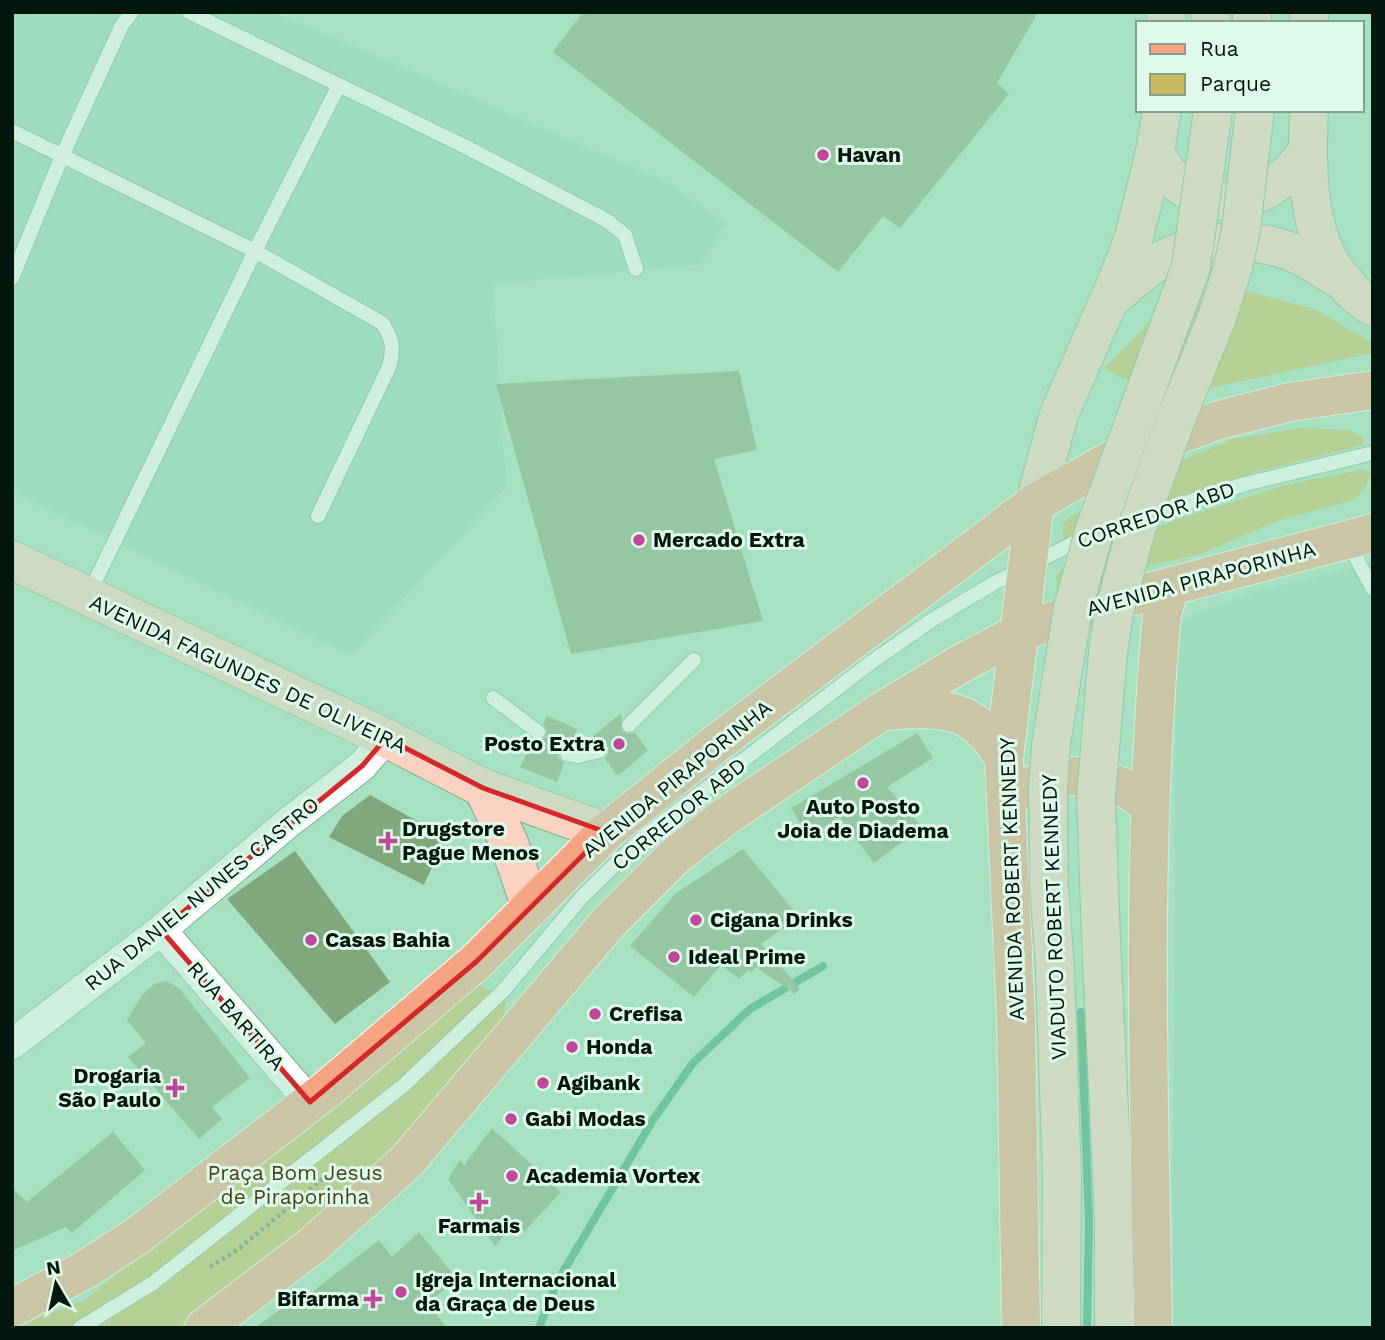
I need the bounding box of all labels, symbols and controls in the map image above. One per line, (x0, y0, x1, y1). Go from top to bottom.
legend (1136, 21, 1364, 112)
text: Rua (1200, 36, 1239, 61)
text: Parque (1200, 71, 1271, 96)
place label: Havan (837, 142, 901, 167)
marker: Havan (815, 147, 831, 163)
street label: CORREDOR ABD (1074, 476, 1238, 553)
place label: Mercado Extra (653, 527, 806, 552)
marker: Mercado Extra (631, 532, 647, 548)
street label: AVENIDA PIRAPORINHA (1083, 536, 1318, 621)
street label: AVENIDA FAGUNDES DE OLIVEIRA (86, 589, 411, 758)
street label: AVENIDA PIRAPORINHA (577, 694, 776, 863)
place label: Posto Extra (484, 731, 606, 756)
marker: Posto Extra (611, 736, 627, 752)
street label: AVENIDA ROBERT KENNEDY (994, 737, 1029, 1021)
street label: CORREDOR ABD (607, 752, 751, 875)
street label: VIADUTO ROBERT KENNEDY (1036, 773, 1071, 1061)
marker: Auto Posto Joia de Diadema (855, 775, 871, 791)
street label: RUA DANIEL NUNES CASTRO (80, 791, 324, 996)
place label: Auto Posto Joia de Diadema (777, 794, 950, 843)
place label: Drugstore Pague Menos (402, 816, 539, 865)
marker: Drugstore Pague Menos (380, 833, 396, 849)
place label: Cigana Drinks (710, 907, 853, 932)
marker: Cigana Drinks (688, 912, 704, 928)
place label: Casas Bahia (325, 927, 451, 952)
marker: Casas Bahia (303, 932, 319, 948)
place label: Ideal Prime (688, 944, 806, 969)
marker: Ideal Prime (666, 949, 682, 965)
street label: RUA BARTIRA (182, 956, 291, 1075)
place label: Crefisa (609, 1001, 683, 1026)
marker: Crefisa (587, 1006, 603, 1022)
place label: Honda (586, 1034, 653, 1059)
marker: Honda (564, 1039, 580, 1055)
place label: Drogaria São Paulo (58, 1063, 162, 1112)
place label: Agibank (557, 1070, 641, 1095)
marker: Agibank (535, 1075, 551, 1091)
marker: Drogaria São Paulo (167, 1080, 183, 1096)
place label: Gabi Modas (525, 1106, 646, 1131)
marker: Gabi Modas (503, 1111, 519, 1127)
park label: Praça Bom Jesus de Piraporinha (207, 1160, 383, 1209)
place label: Academia Vortex (526, 1163, 701, 1188)
marker: Academia Vortex (504, 1168, 520, 1184)
marker: Farmais (471, 1194, 487, 1210)
place label: Farmais (438, 1213, 520, 1238)
north arrow (21, 1249, 91, 1319)
text: N (45, 1255, 62, 1280)
place label: Igreja Internacional da Graça de Deus (415, 1267, 616, 1316)
marker: Igreja Internacional da Graça de Deus (393, 1284, 409, 1300)
place label: Bifarma (277, 1286, 360, 1311)
marker: Bifarma (365, 1291, 381, 1307)

